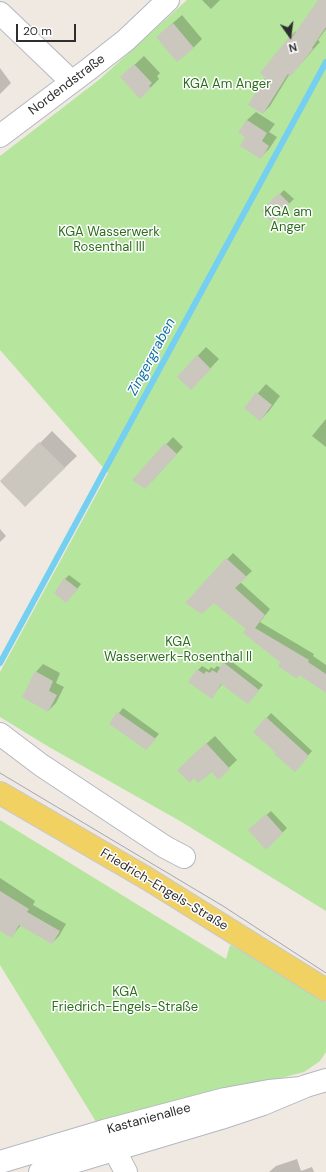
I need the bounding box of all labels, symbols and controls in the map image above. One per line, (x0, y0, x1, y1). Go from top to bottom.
scale bar (18, 16, 78, 42)
north arrow (270, 16, 310, 56)
text: 20 m (23, 23, 52, 39)
text: N (287, 40, 298, 55)
street label: Nordendstraße (26, 51, 108, 119)
park label: KGA Am Anger (183, 77, 271, 93)
park label: KGA am Anger (264, 205, 312, 236)
park label: KGA Wasserwerk Rosenthal III (58, 225, 160, 256)
water label: Zingergraben (125, 316, 179, 398)
park label: KGA Wasserwerk-Rosenthal II (104, 635, 252, 666)
street label: Friedrich-Engels-Straße (97, 846, 231, 934)
park label: KGA Friedrich-Engels-Straße (52, 985, 198, 1016)
street label: Kastanienallee (106, 1100, 192, 1138)

